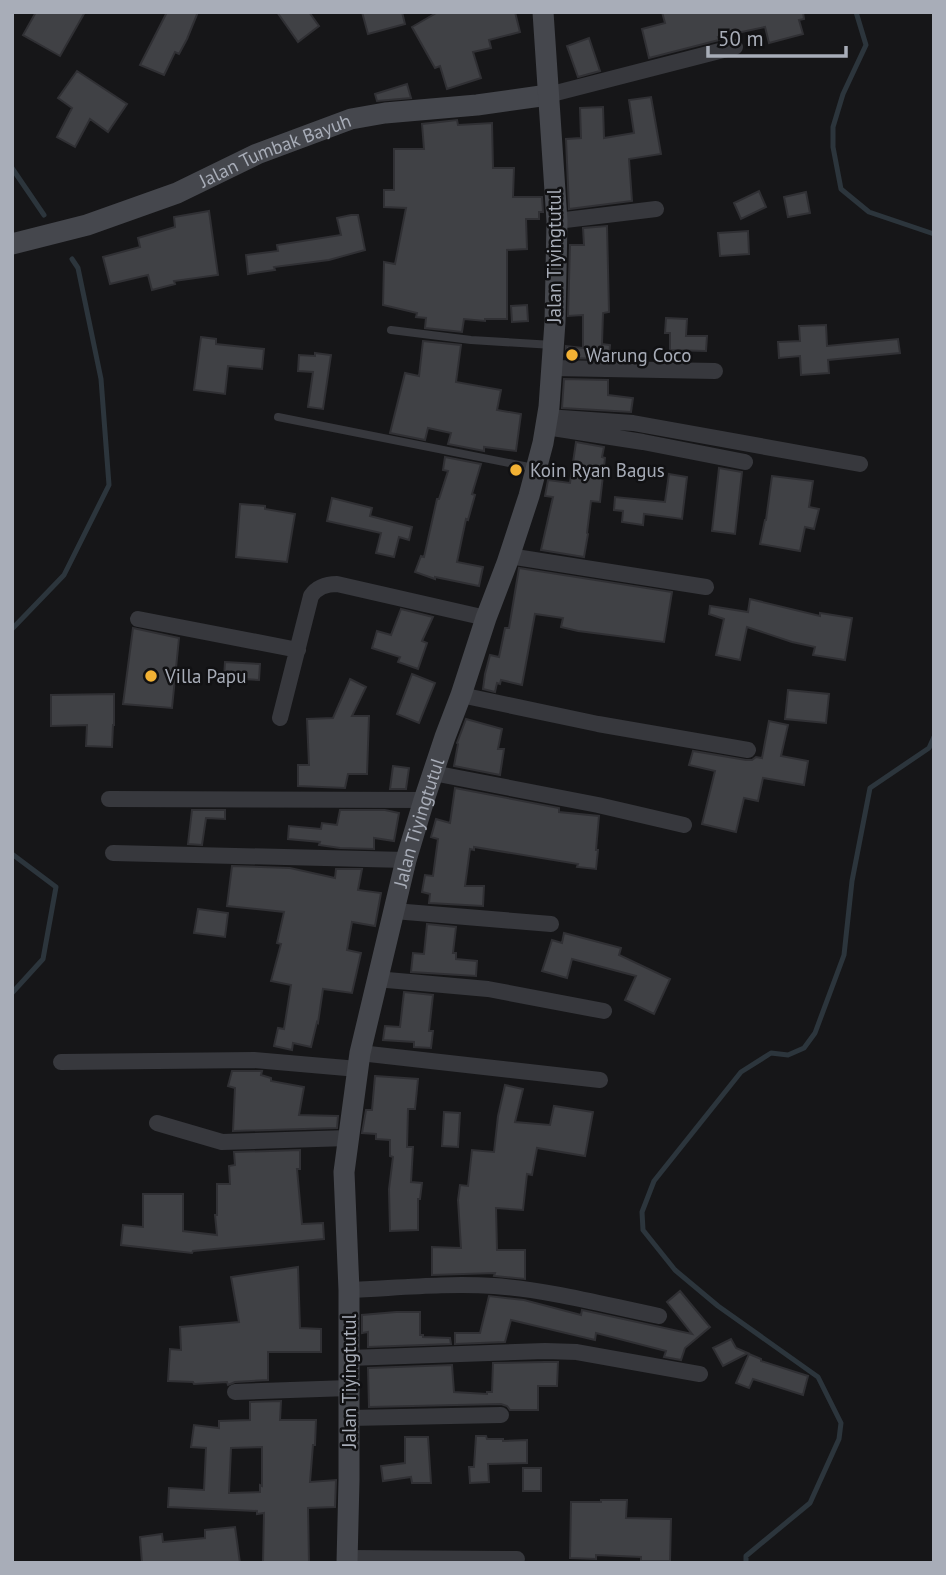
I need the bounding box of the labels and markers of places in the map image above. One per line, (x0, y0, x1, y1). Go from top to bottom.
place label: Warung Coco (586, 343, 691, 367)
marker: Warung Coco (564, 347, 580, 363)
place label: Koin Ryan Bagus (530, 458, 665, 482)
marker: Koin Ryan Bagus (508, 462, 524, 478)
place label: Villa Papu (164, 664, 246, 688)
marker: Villa Papu (143, 668, 159, 684)

